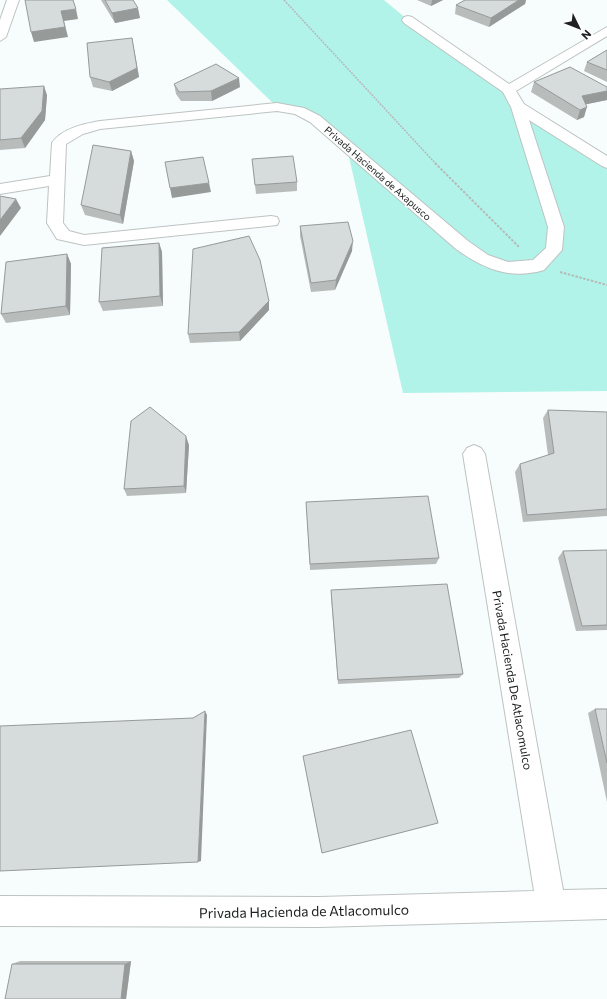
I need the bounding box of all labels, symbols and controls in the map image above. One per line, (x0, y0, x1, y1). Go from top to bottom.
north arrow (559, 8, 599, 48)
text: N (579, 28, 594, 43)
street label: Privada Hacienda de Axapusco (322, 123, 434, 223)
street label: Privada Hacienda De Atlacomulco (490, 589, 536, 771)
street label: Privada Hacienda de Atlacomulco (199, 901, 409, 921)

